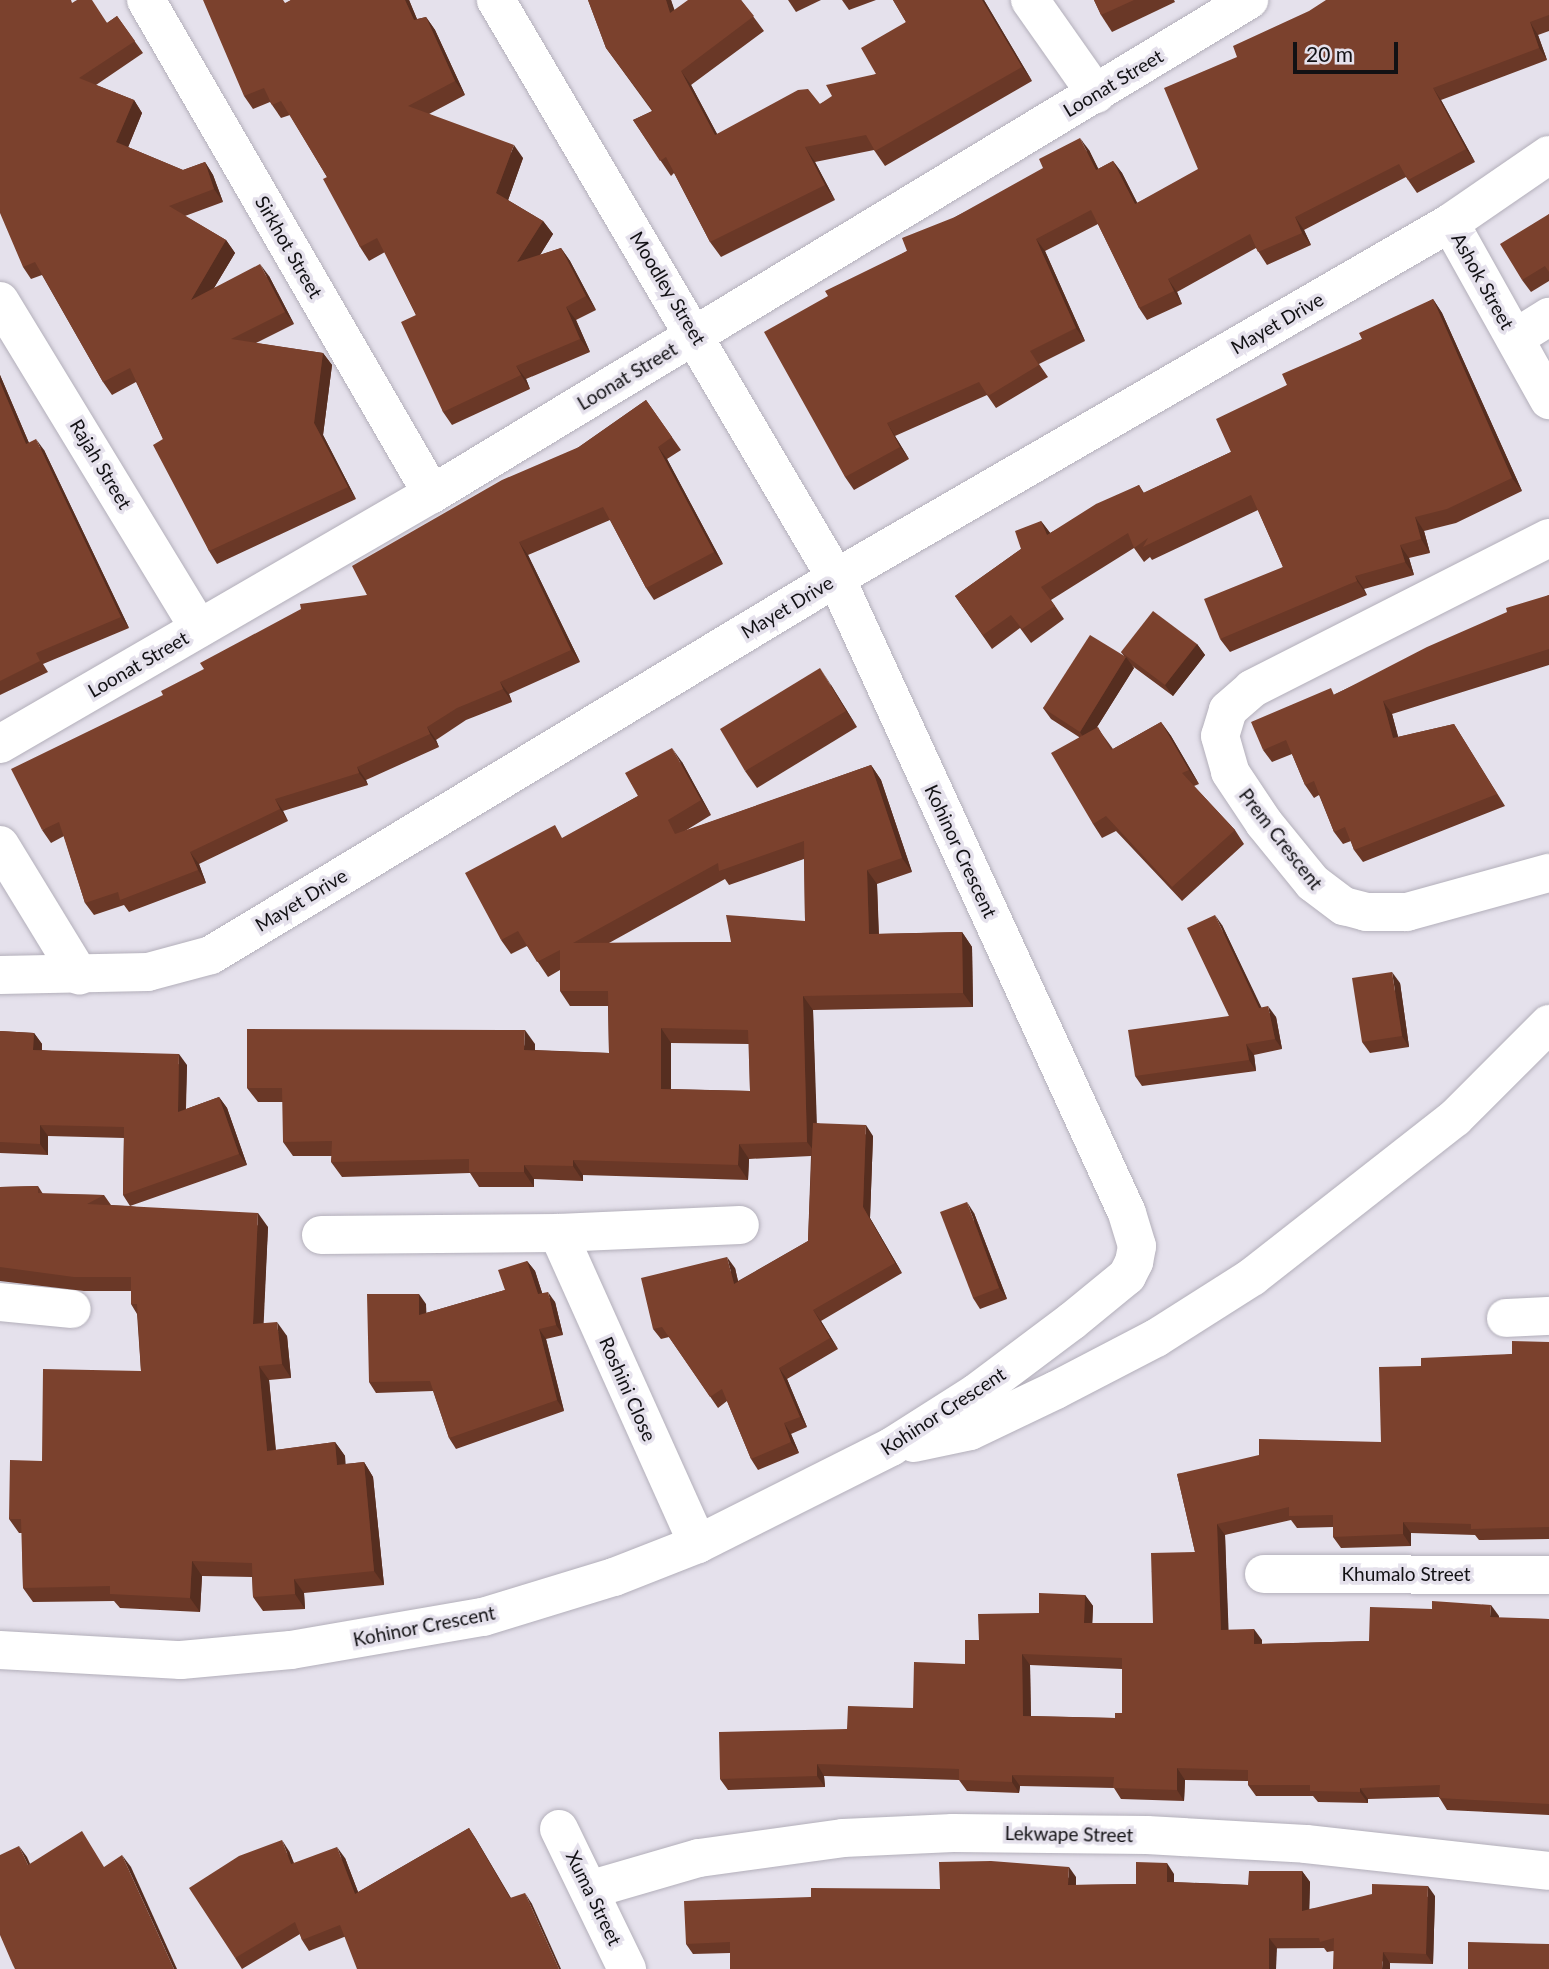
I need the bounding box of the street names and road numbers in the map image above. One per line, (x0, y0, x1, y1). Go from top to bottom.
street label: Loonat Street (1059, 44, 1167, 122)
street label: Sirkhot Street (251, 192, 327, 302)
street label: Moodley Street (625, 227, 711, 349)
street label: Ashok Street (1447, 229, 1519, 333)
street label: Mayet Drive (1227, 287, 1327, 359)
street label: Loonat Street (573, 337, 681, 415)
street label: Rajah Street (65, 415, 137, 513)
street label: Mayet Drive (737, 571, 837, 643)
street label: Loonat Street (84, 626, 192, 702)
street label: Kohinor Crescent (920, 781, 1002, 921)
street label: Prem Crescent (1234, 784, 1328, 894)
street label: Mayet Drive (251, 864, 351, 936)
street label: Roshini Close (595, 1333, 661, 1445)
street label: Kohinor Crescent (876, 1362, 1010, 1460)
street label: Khumalo Street (1341, 1563, 1471, 1585)
street label: Kohinor Crescent (351, 1601, 497, 1651)
street label: Lekwape Street (1005, 1821, 1133, 1847)
street label: Xuma Street (561, 1847, 627, 1949)

